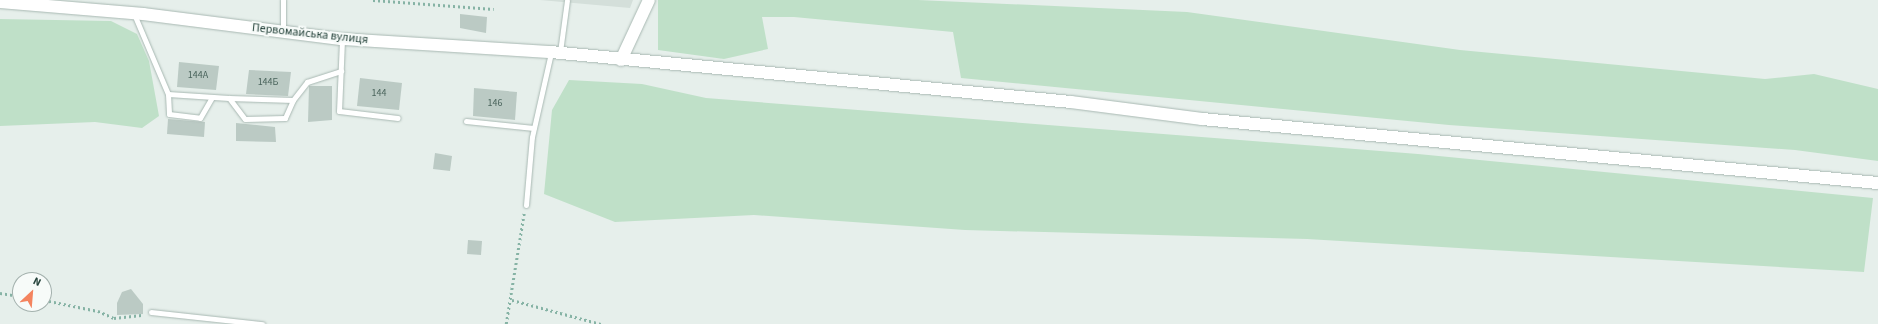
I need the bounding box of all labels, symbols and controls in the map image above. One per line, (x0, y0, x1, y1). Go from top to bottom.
street label: Первомайська вулиця (251, 21, 369, 47)
house number: 144А (188, 70, 208, 82)
house number: 144Б (258, 77, 278, 89)
house number: 144 (372, 88, 386, 100)
house number: 146 (488, 98, 502, 110)
north arrow (12, 272, 52, 312)
text: N (30, 273, 44, 290)

